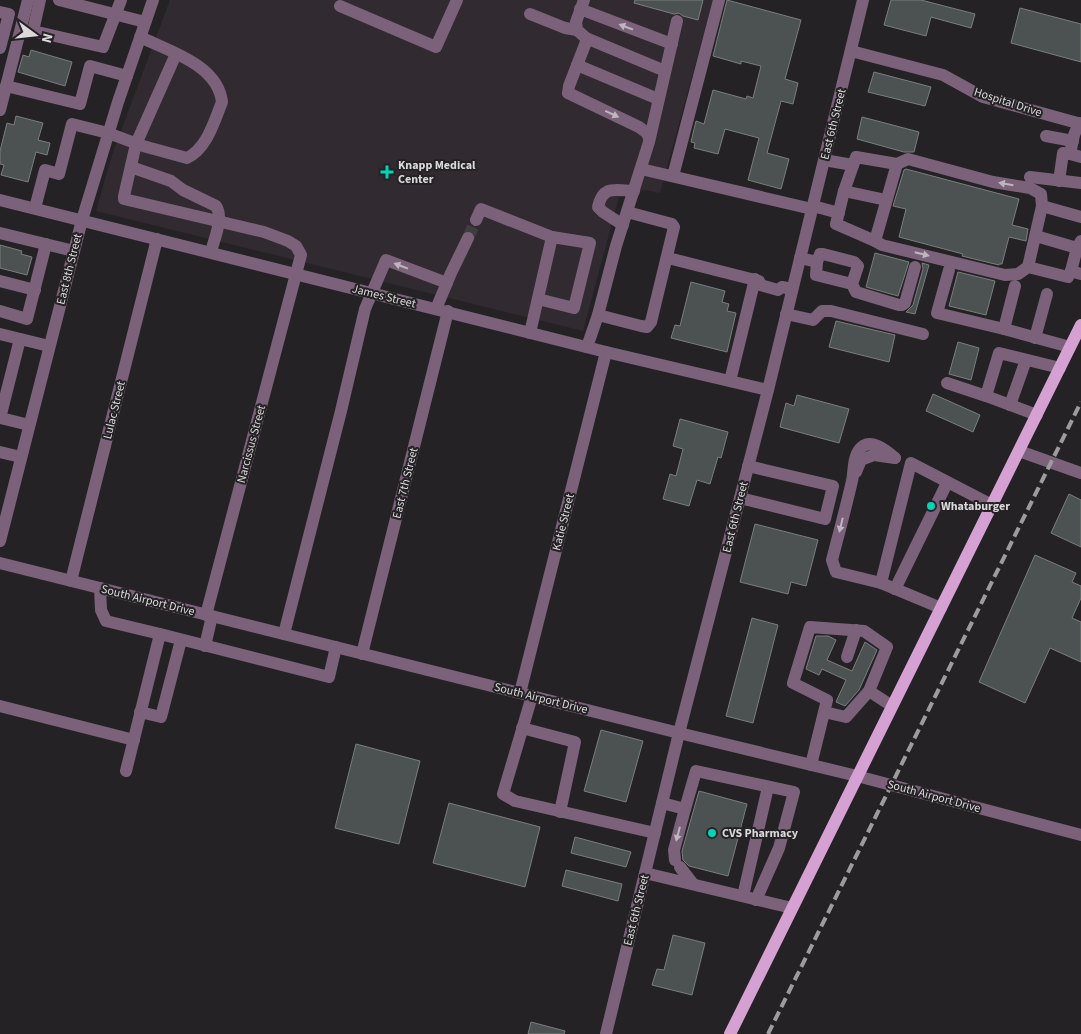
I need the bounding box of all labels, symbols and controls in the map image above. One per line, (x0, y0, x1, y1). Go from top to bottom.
north arrow (10, 10, 60, 60)
one-way arrow (619, 22, 633, 30)
text: N (36, 31, 57, 45)
street label: Hospital Drive (972, 84, 1044, 121)
street label: East 6th Street (816, 87, 851, 161)
one-way arrow (605, 111, 619, 119)
place label: Knapp Medical Center (398, 157, 476, 188)
marker: Knapp Medical Center (380, 165, 394, 179)
one-way arrow (998, 179, 1014, 187)
street label: East 8th Street (52, 232, 87, 306)
one-way arrow (914, 250, 929, 258)
one-way arrow (394, 261, 408, 269)
street label: James Street (350, 280, 418, 313)
street label: Lulac Street (99, 379, 130, 441)
street label: Narcissus Street (233, 403, 270, 485)
street label: East 7th Street (388, 446, 423, 520)
street label: East 6th Street (718, 480, 753, 554)
street label: Katie Street (548, 492, 579, 552)
place label: Whataburger (941, 498, 1010, 515)
marker: Whataburger (925, 500, 937, 512)
one-way arrow (837, 517, 845, 532)
street label: South Airport Drive (99, 581, 196, 620)
street label: South Airport Drive (492, 679, 589, 718)
street label: South Airport Drive (885, 776, 982, 817)
place label: CVS Pharmacy (722, 825, 799, 842)
one-way arrow (674, 827, 682, 842)
marker: CVS Pharmacy (706, 827, 718, 839)
street label: East 6th Street (619, 873, 654, 947)

